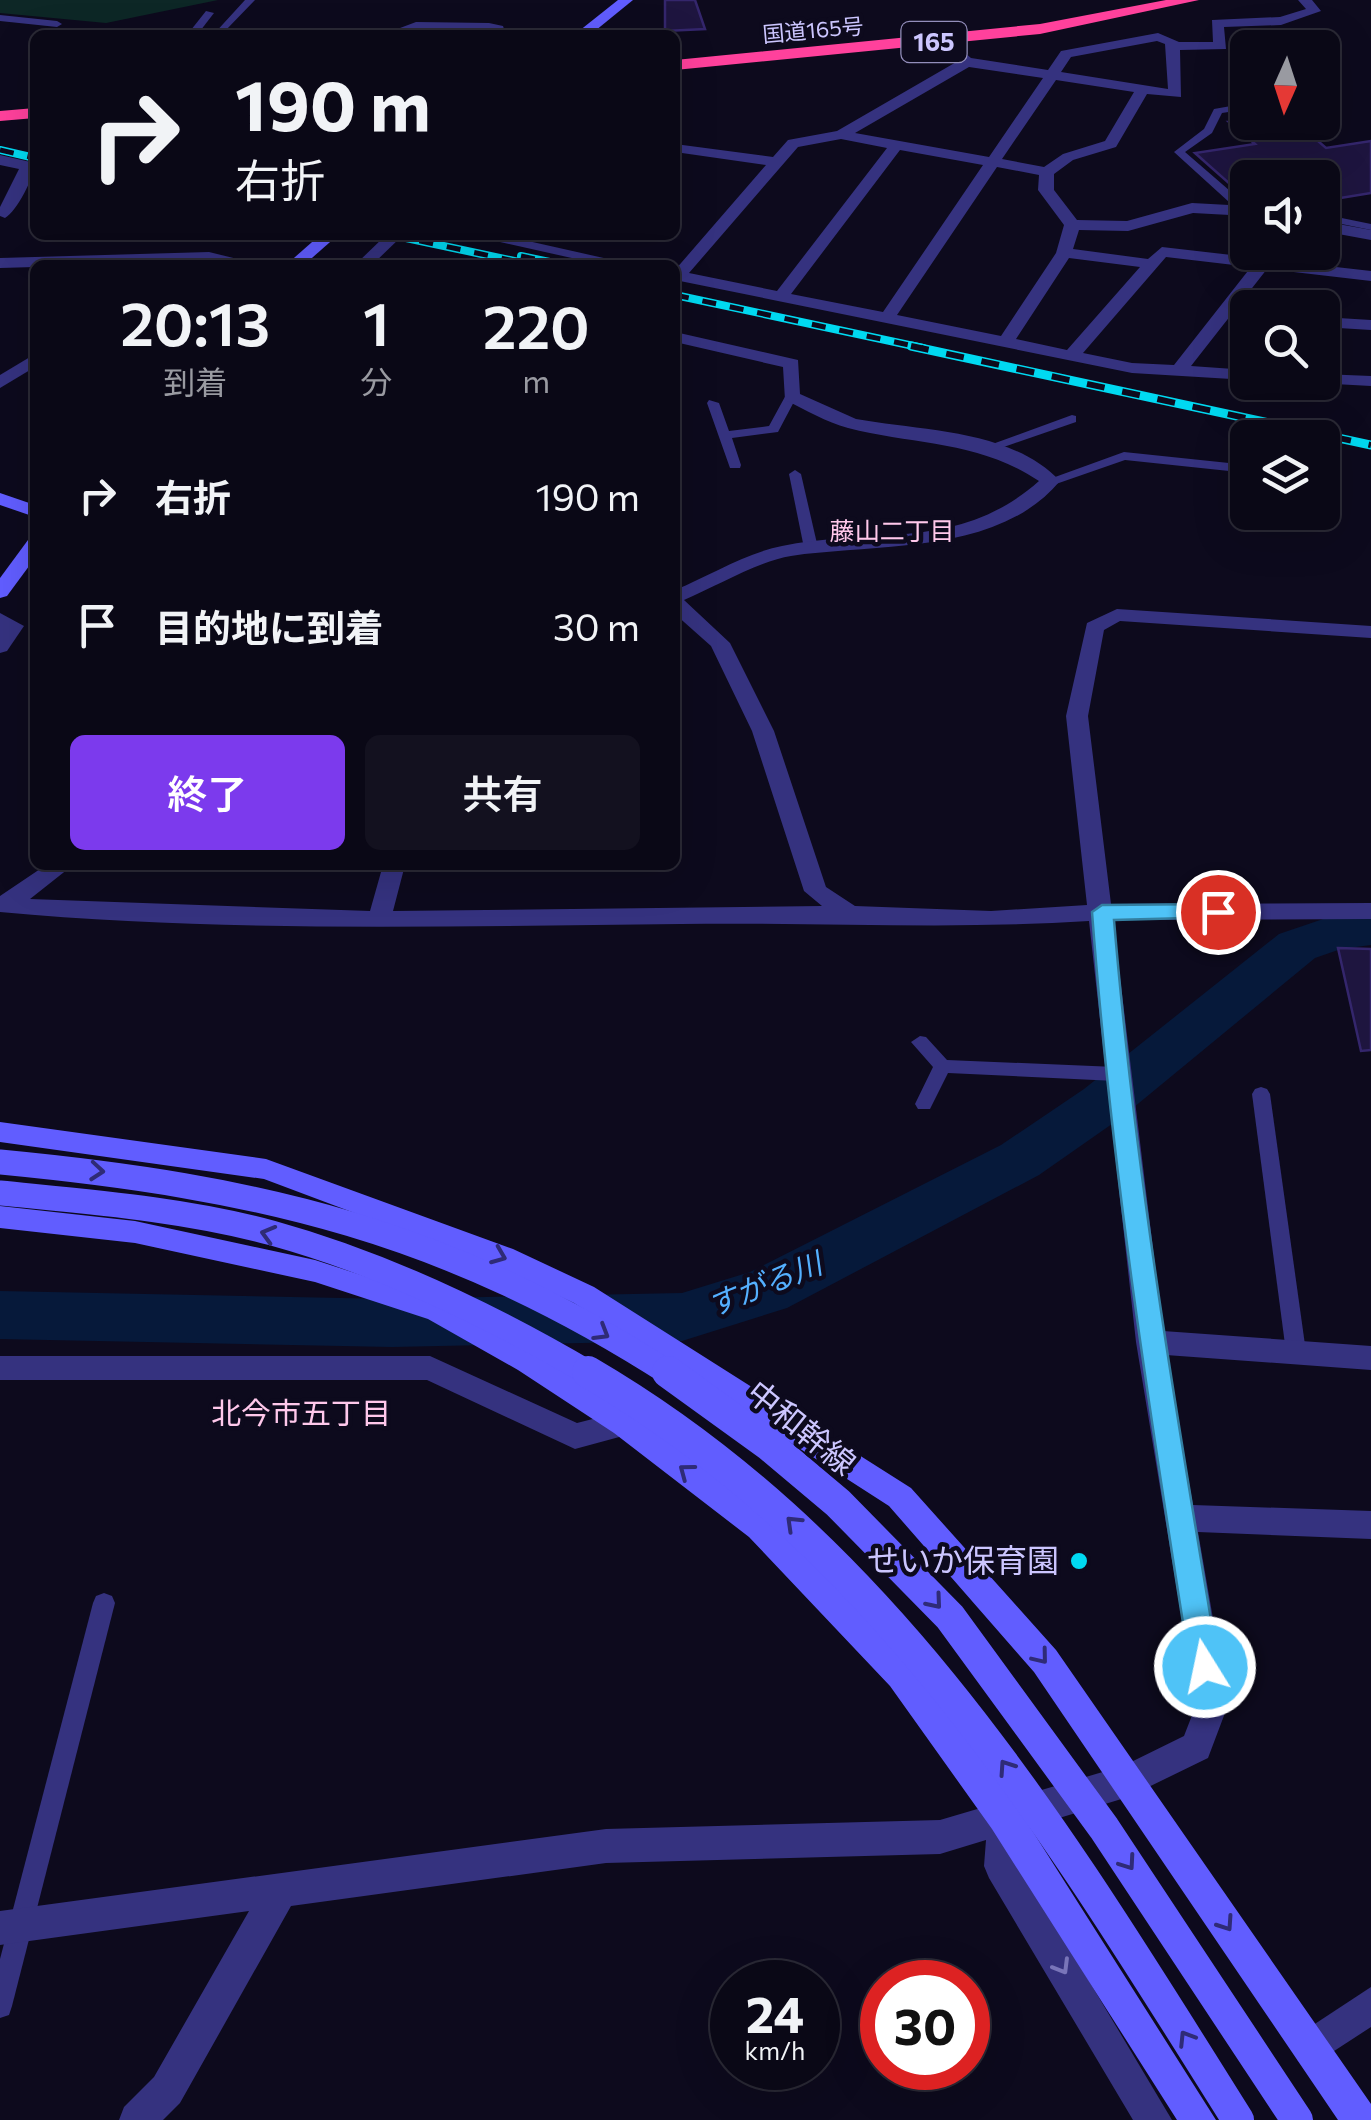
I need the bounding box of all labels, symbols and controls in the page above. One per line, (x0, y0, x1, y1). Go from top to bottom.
street label: 国道165号 (761, 12, 865, 47)
road number: 165 (902, 22, 966, 62)
north arrow (1230, 30, 1340, 140)
map controls (1230, 30, 1340, 530)
text: 190 m (235, 60, 431, 145)
icon: right (70, 70, 200, 200)
text: 右折 (235, 151, 325, 206)
button: sound (1230, 160, 1340, 270)
text: 20:13 (120, 285, 270, 358)
text: 1 (363, 285, 390, 358)
text: 220 (483, 288, 590, 361)
button: search (1230, 290, 1340, 400)
text: m (522, 360, 550, 400)
text: 到着 (163, 361, 227, 401)
text: 分 (360, 361, 392, 401)
button: layers (1230, 420, 1340, 530)
icon: right (70, 468, 125, 523)
text: 190 m (535, 472, 640, 519)
text: 右折 (155, 473, 231, 520)
district label: 藤山二丁目 (829, 515, 955, 545)
icon: arrive (70, 598, 125, 653)
text: 30 m (553, 602, 640, 649)
text: 目的地に到着 (155, 603, 383, 650)
button: 終了 (70, 735, 345, 850)
button: 共有 (365, 735, 640, 850)
pin (1176, 870, 1261, 955)
icon: arrive (1191, 885, 1246, 940)
one-way arrow (90, 1160, 106, 1182)
one-way arrow (260, 1225, 277, 1246)
water label: すがる川 (702, 1242, 829, 1322)
one-way arrow (489, 1245, 507, 1265)
one-way arrow (591, 1321, 609, 1340)
street label: 中和幹線 (740, 1371, 865, 1482)
district label: 北今市五丁目 (211, 1393, 391, 1430)
one-way arrow (679, 1466, 697, 1483)
one-way arrow (786, 1517, 805, 1535)
place label: せいか保育園 (867, 1539, 1059, 1579)
marker: せいか保育園 (1068, 1550, 1090, 1572)
one-way arrow (923, 1591, 941, 1609)
position arrow (1153, 1615, 1257, 1719)
one-way arrow (1029, 1646, 1047, 1664)
one-way arrow (1000, 1759, 1019, 1777)
one-way arrow (1116, 1852, 1134, 1870)
one-way arrow (1214, 1913, 1232, 1931)
one-way arrow (1050, 1956, 1069, 1974)
speed limit sign: 30 (860, 1960, 990, 2090)
text: 24 (746, 1982, 804, 2043)
one-way arrow (1179, 2030, 1198, 2048)
text: km/h (745, 2035, 805, 2065)

